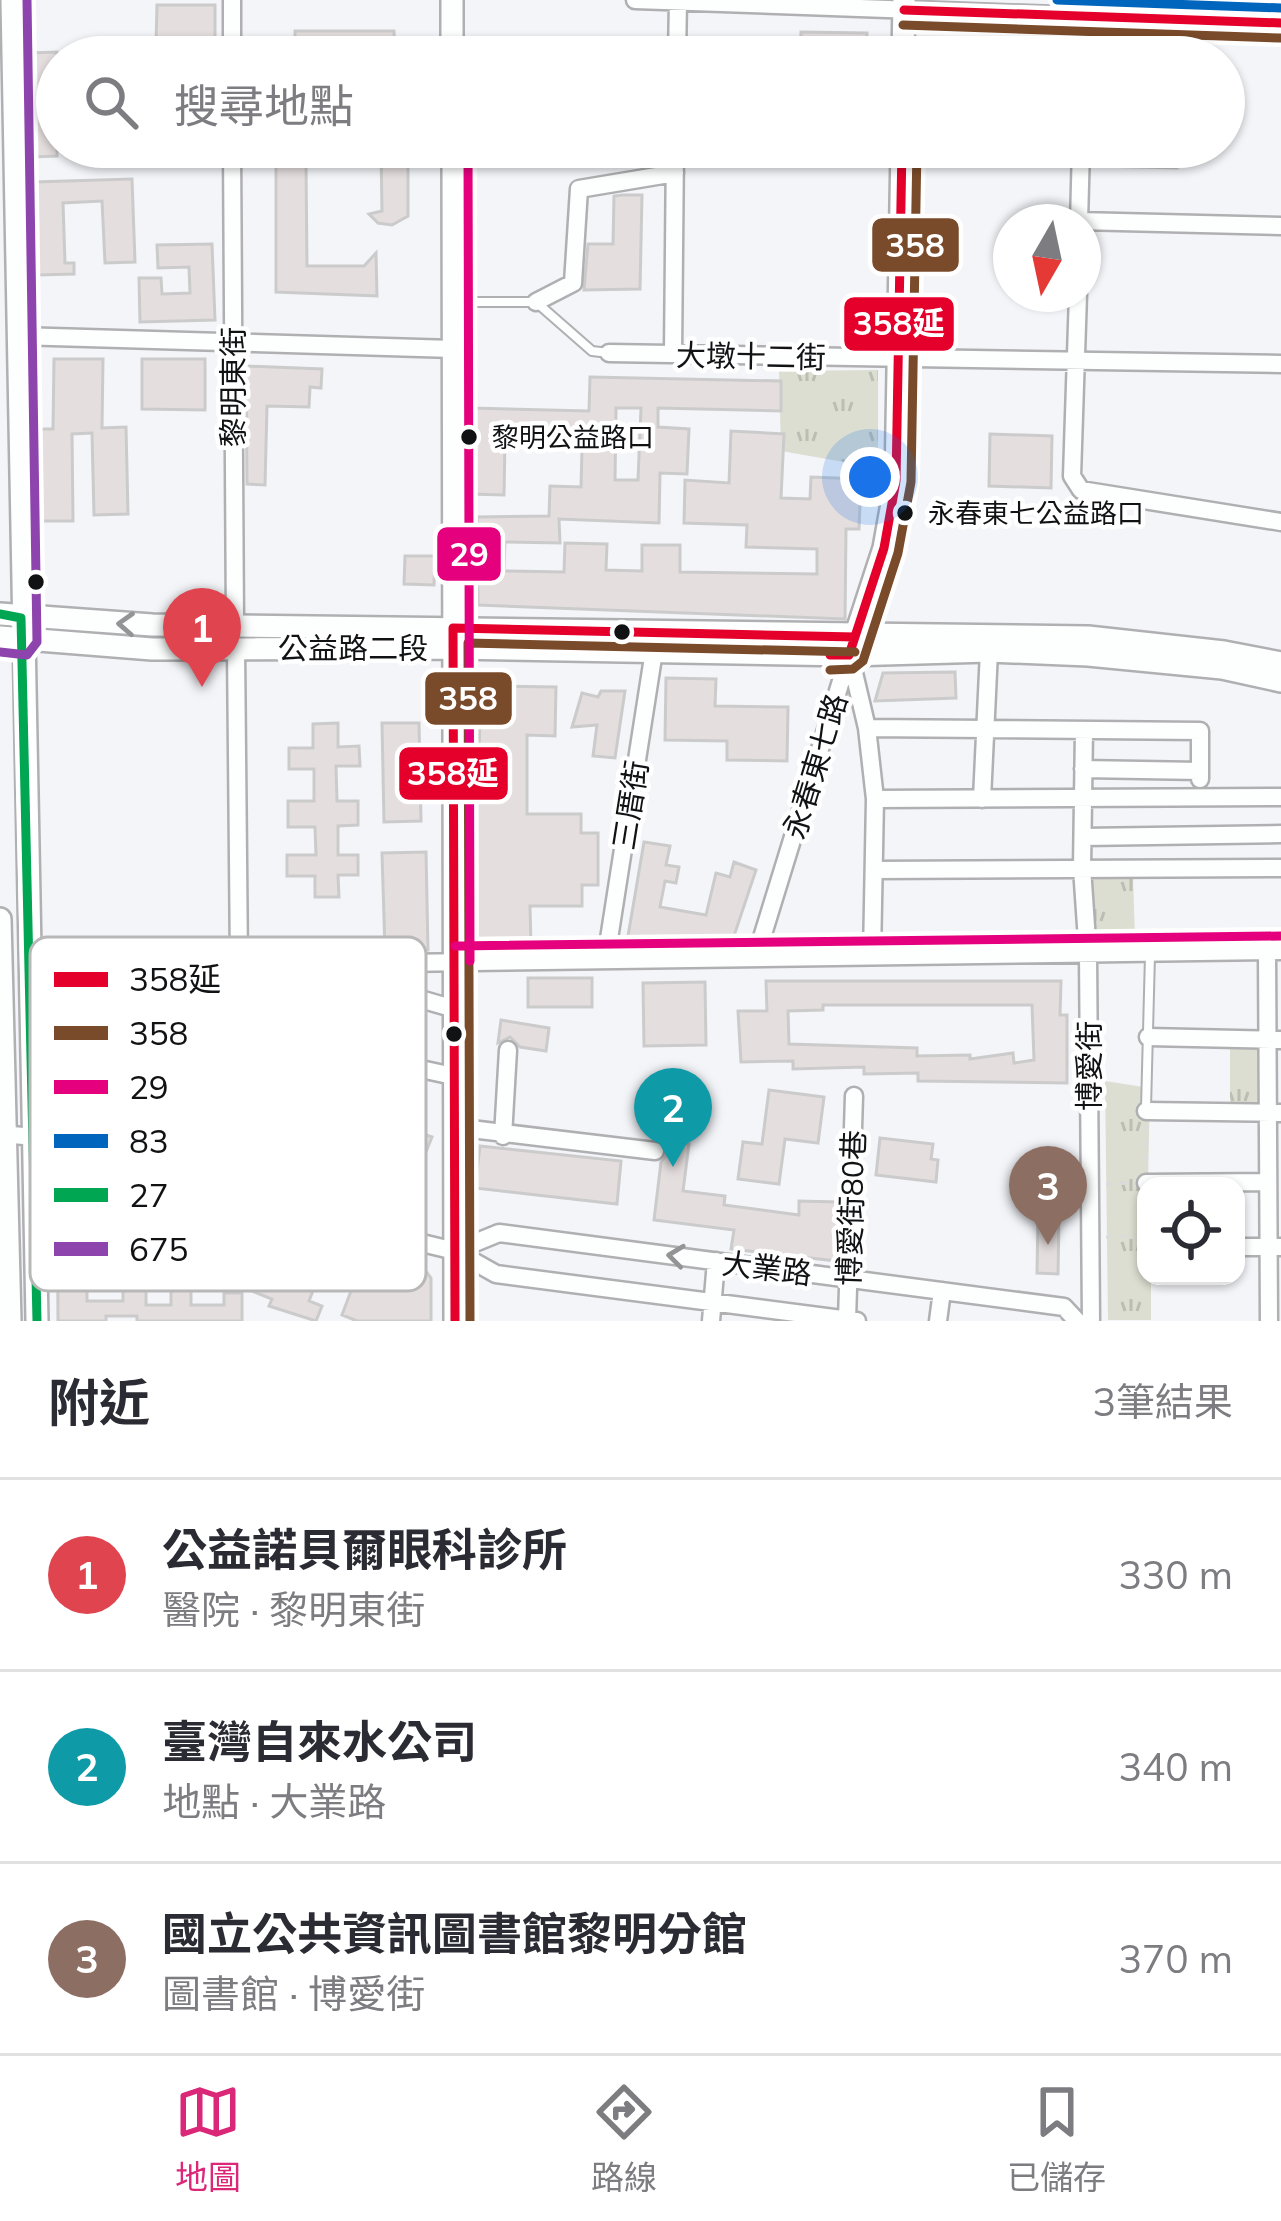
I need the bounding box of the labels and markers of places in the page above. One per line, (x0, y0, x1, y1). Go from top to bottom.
place label: 黎明公益路口 (492, 420, 654, 454)
marker: 黎明公益路口 (458, 426, 480, 448)
place label: 永春東七公益路口 (928, 496, 1144, 530)
marker: 永春東七公益路口 (894, 502, 916, 524)
unlabelled marker (25, 571, 47, 593)
pin: 1 (163, 588, 241, 687)
unlabelled marker (611, 621, 633, 643)
unlabelled marker (443, 1023, 465, 1045)
pin: 2 (634, 1068, 712, 1167)
pin: 3 (1009, 1146, 1087, 1245)

